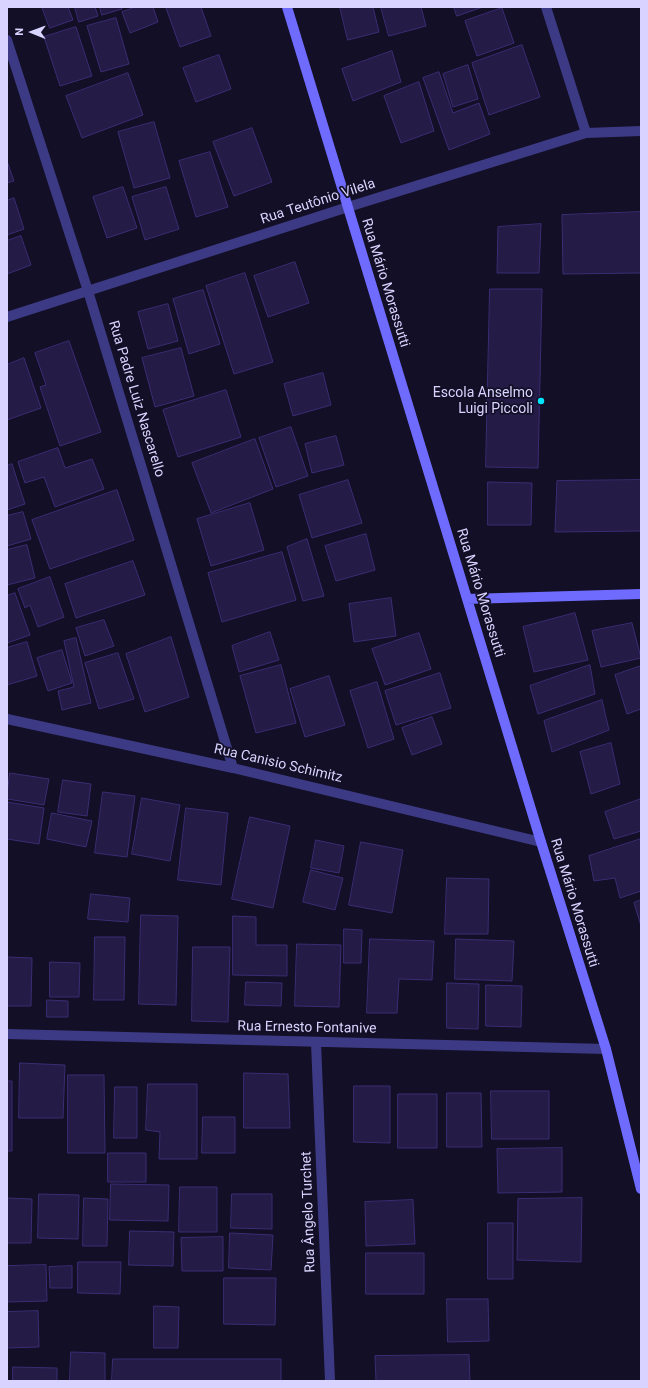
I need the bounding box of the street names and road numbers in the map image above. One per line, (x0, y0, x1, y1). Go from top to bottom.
street label: Rua Teutônio Vilela (259, 176, 377, 228)
street label: Rua Mário Morassutti (357, 217, 413, 349)
street label: Rua Padre Luiz Nascarello (104, 319, 168, 479)
street label: Rua Mário Morassutti (452, 527, 508, 659)
street label: Rua Canisio Schimitz (212, 741, 344, 787)
street label: Rua Mário Morassutti (546, 837, 602, 969)
street label: Rua Ernesto Fontanive (237, 1018, 377, 1038)
street label: Rua Ângelo Turchet (298, 1151, 320, 1273)

